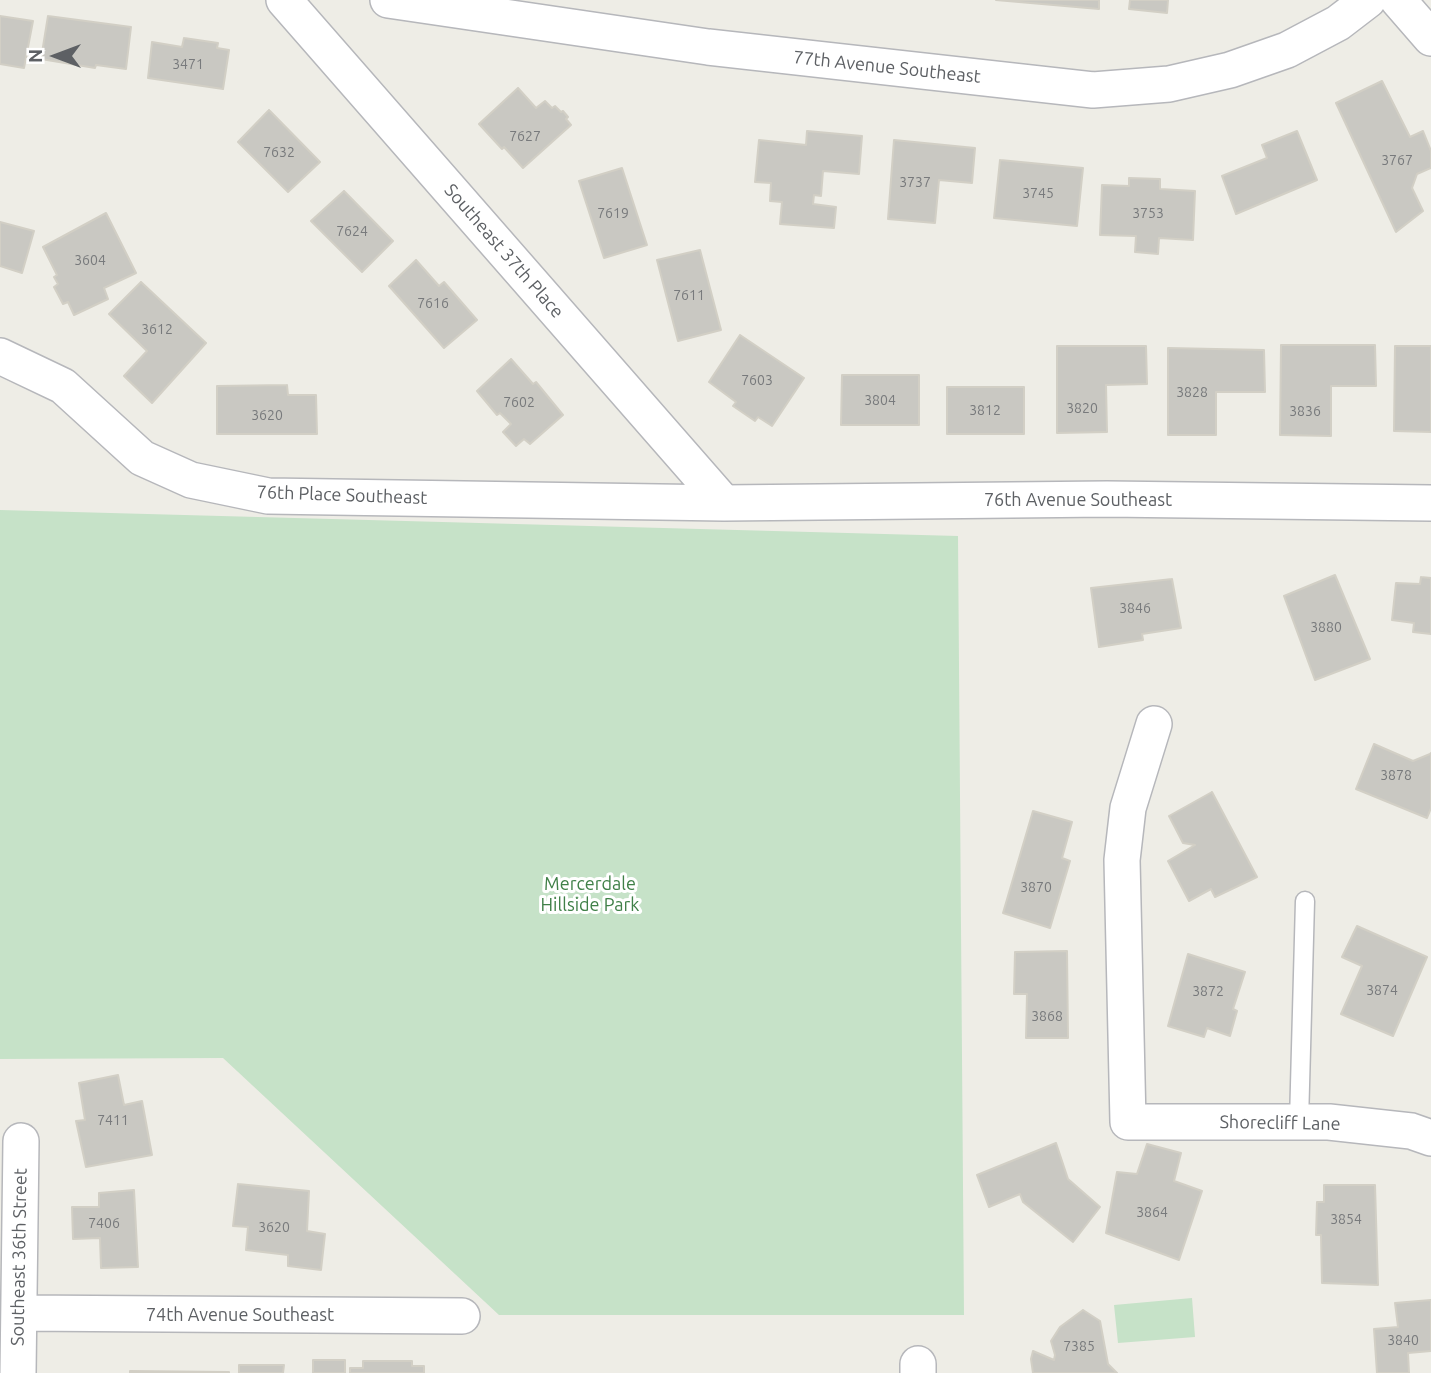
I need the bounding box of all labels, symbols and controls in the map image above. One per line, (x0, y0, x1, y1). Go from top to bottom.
north arrow (21, 21, 91, 91)
street label: 77th Avenue Southeast (792, 46, 982, 88)
text: N (24, 49, 46, 63)
house number: 3471 (172, 56, 204, 72)
house number: 7627 (509, 128, 541, 144)
house number: 7632 (263, 144, 295, 160)
house number: 3767 (1381, 152, 1413, 168)
house number: 3737 (899, 174, 931, 190)
street label: Southeast 37th Place (440, 180, 568, 322)
house number: 3745 (1022, 185, 1054, 201)
house number: 7619 (597, 205, 629, 221)
house number: 3753 (1132, 205, 1164, 221)
house number: 7624 (336, 223, 368, 239)
house number: 3604 (74, 252, 106, 268)
house number: 7611 (673, 287, 705, 303)
house number: 7616 (417, 295, 449, 311)
house number: 3612 (141, 321, 173, 337)
house number: 7603 (741, 372, 773, 388)
house number: 3828 (1176, 384, 1208, 400)
house number: 3804 (864, 392, 896, 408)
house number: 7602 (503, 394, 535, 410)
house number: 3820 (1066, 400, 1098, 416)
house number: 3812 (969, 402, 1001, 418)
house number: 3836 (1289, 403, 1321, 419)
house number: 3620 (251, 407, 283, 423)
street label: 76th Place Southeast (256, 481, 428, 509)
street label: 76th Avenue Southeast (984, 489, 1172, 511)
house number: 3846 (1119, 600, 1151, 616)
house number: 3880 (1310, 619, 1342, 635)
house number: 3878 (1380, 767, 1412, 783)
park label: Mercerdale Hillside Park (541, 873, 639, 916)
house number: 3870 (1020, 879, 1052, 895)
house number: 3874 (1366, 982, 1398, 998)
house number: 3872 (1192, 983, 1224, 999)
house number: 3868 (1031, 1008, 1063, 1024)
street label: Shorecliff Lane (1219, 1111, 1341, 1135)
house number: 7411 (97, 1112, 129, 1128)
street label: Southeast 36th Street (7, 1168, 31, 1346)
house number: 3864 (1136, 1204, 1168, 1220)
house number: 3854 (1330, 1211, 1362, 1227)
house number: 7406 (88, 1215, 120, 1231)
house number: 3620 (258, 1219, 290, 1235)
street label: 74th Avenue Southeast (146, 1304, 334, 1326)
house number: 3840 (1387, 1332, 1419, 1348)
house number: 7385 (1063, 1338, 1095, 1354)

